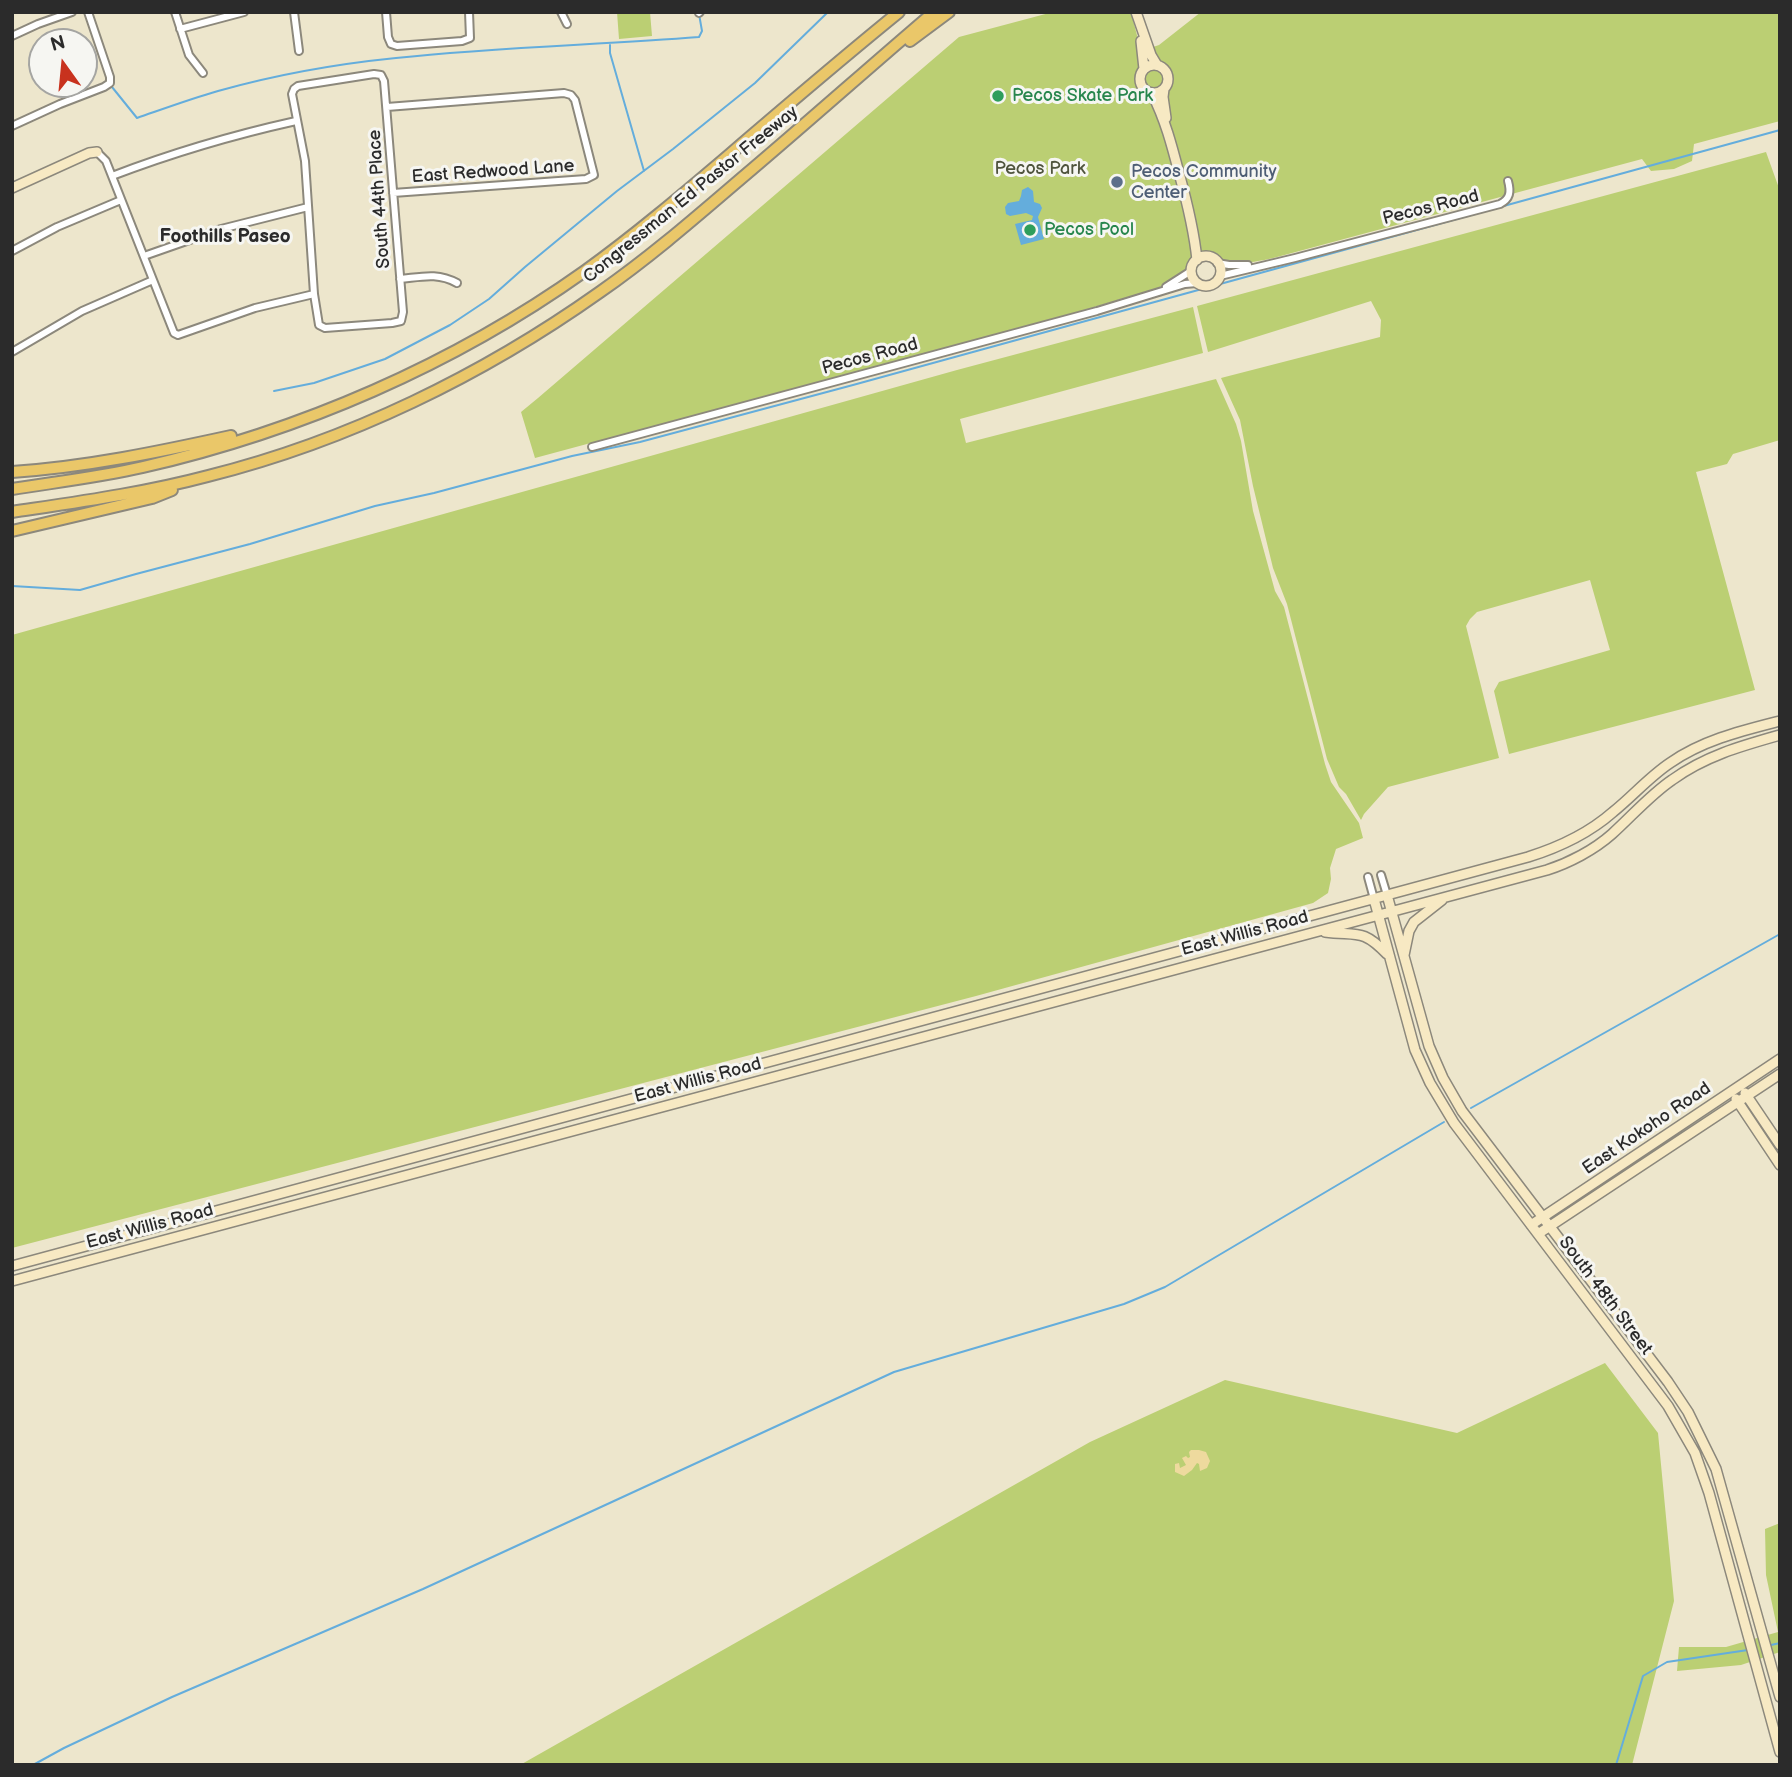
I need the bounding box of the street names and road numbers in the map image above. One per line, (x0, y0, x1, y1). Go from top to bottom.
street label: Congressman Ed Pastor Freeway (579, 102, 803, 288)
street label: South 44th Place (364, 129, 396, 269)
street label: East Redwood Lane (411, 156, 575, 188)
street label: Pecos Road (1381, 186, 1481, 230)
street label: Pecos Road (820, 334, 920, 380)
street label: East Willis Road (1179, 907, 1311, 961)
street label: East Willis Road (632, 1054, 764, 1108)
street label: East Kokoho Road (1579, 1078, 1715, 1180)
street label: East Willis Road (84, 1200, 216, 1254)
street label: South 48th Street (1553, 1233, 1657, 1359)

